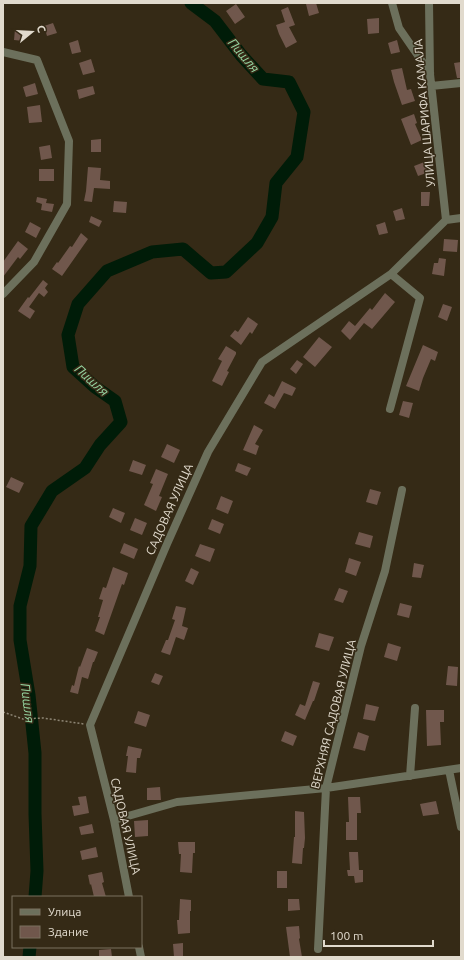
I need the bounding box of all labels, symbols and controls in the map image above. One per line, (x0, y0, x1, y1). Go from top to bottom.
north arrow (12, 12, 52, 52)
text: С (35, 24, 48, 34)
water label: Пишля (226, 35, 262, 75)
street label: УЛИЦА ШАРИФА КАМАЛА (411, 38, 437, 187)
water label: Пишля (72, 361, 112, 399)
street label: САДОВАЯ УЛИЦА (143, 461, 195, 557)
street label: ВЕРХНЯЯ САДОВАЯ УЛИЦА (308, 638, 358, 790)
water label: Пишля (19, 682, 37, 724)
street label: САДОВАЯ УЛИЦА (109, 776, 143, 876)
legend (12, 896, 142, 948)
text: Улица (48, 905, 81, 918)
scale bar (324, 922, 433, 948)
text: Здание (48, 925, 89, 938)
text: 100 m (330, 929, 363, 942)

